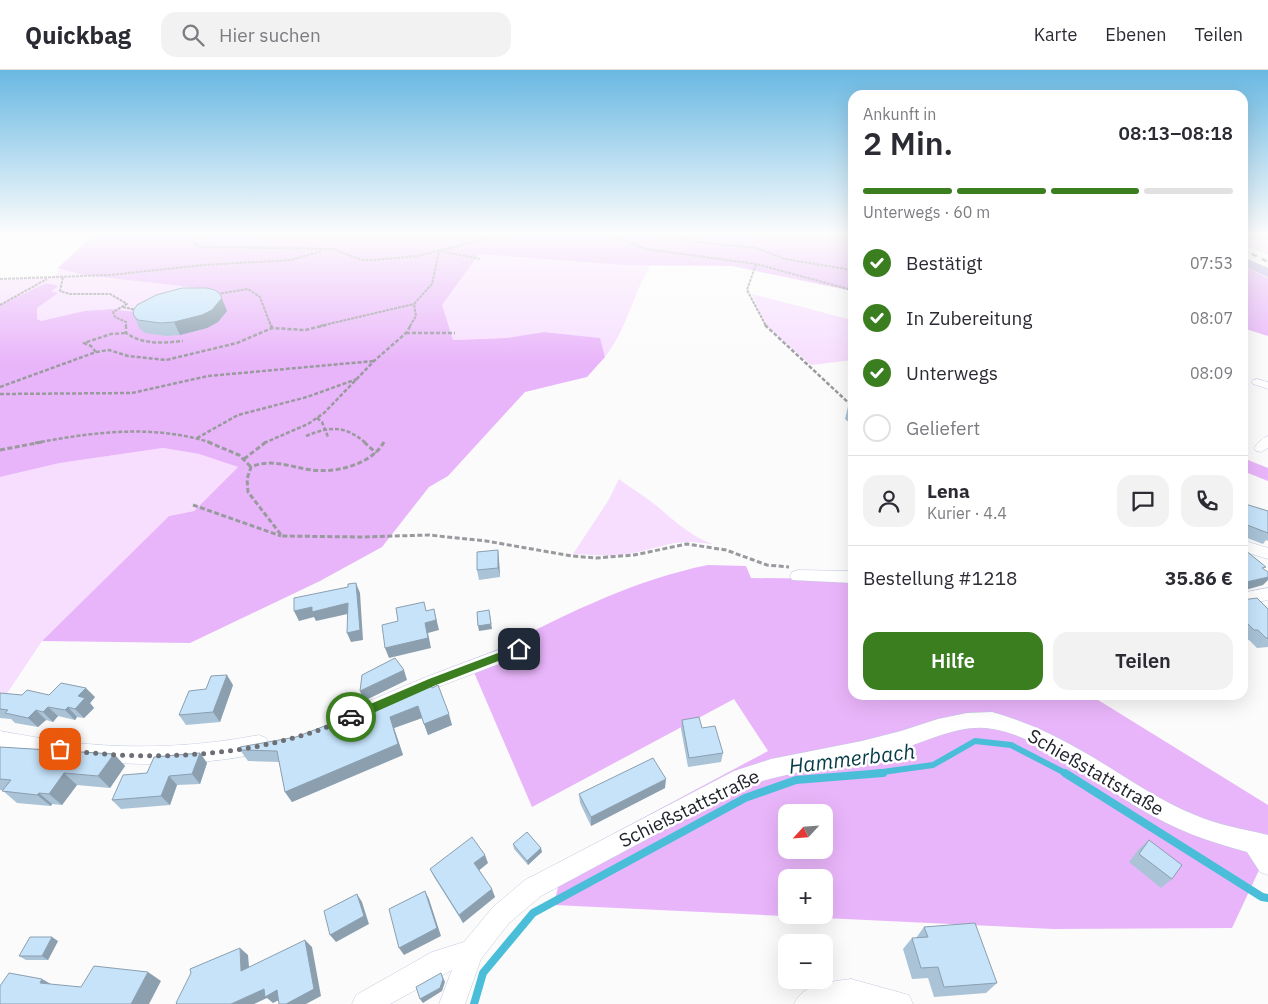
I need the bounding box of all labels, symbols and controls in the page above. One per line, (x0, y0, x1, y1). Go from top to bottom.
search box (161, 12, 511, 57)
text: Quickbag (25, 19, 131, 51)
icon: search (179, 21, 207, 49)
text: Hier suchen (219, 23, 321, 47)
text: Karte (1034, 23, 1077, 46)
text: Ebenen (1105, 23, 1166, 46)
text: Teilen (1194, 23, 1243, 46)
text: Ankunft in (863, 104, 936, 124)
text: 08:13–08:18 (1119, 121, 1233, 145)
text: 2 Min. (863, 122, 953, 164)
text: Unterwegs · 60 m (863, 202, 990, 222)
icon: check (863, 249, 891, 277)
text: Bestätigt (906, 251, 983, 275)
text: 07:53 (1190, 253, 1233, 273)
icon: check (863, 304, 891, 332)
text: In Zubereitung (906, 306, 1032, 330)
text: 08:07 (1190, 308, 1233, 328)
icon: check (863, 359, 891, 387)
text: Unterwegs (906, 361, 998, 385)
text: 08:09 (1190, 363, 1233, 383)
text: Geliefert (906, 416, 980, 440)
button: person (863, 475, 915, 527)
button: chat (1117, 475, 1169, 527)
button: phone (1181, 475, 1233, 527)
text: Lena (927, 479, 970, 503)
text: Kurier · 4.4 (927, 503, 1007, 523)
text: Bestellung #1218 (863, 566, 1017, 590)
text: 35.86 € (1165, 566, 1233, 590)
pin (498, 628, 540, 670)
button: Hilfe (863, 632, 1043, 690)
button: Teilen (1053, 632, 1233, 690)
icon: home (505, 635, 533, 663)
courier (326, 692, 376, 742)
icon: car (337, 703, 365, 731)
street label: Schießstattstraße (1024, 723, 1168, 821)
pin (39, 728, 81, 770)
icon: bag (46, 735, 74, 763)
water label: Hammerbach (787, 736, 917, 780)
street label: Schießstattstraße (615, 764, 763, 852)
north arrow (778, 804, 832, 859)
map controls (778, 804, 833, 989)
button: + (778, 869, 833, 924)
button: − (778, 934, 833, 989)

